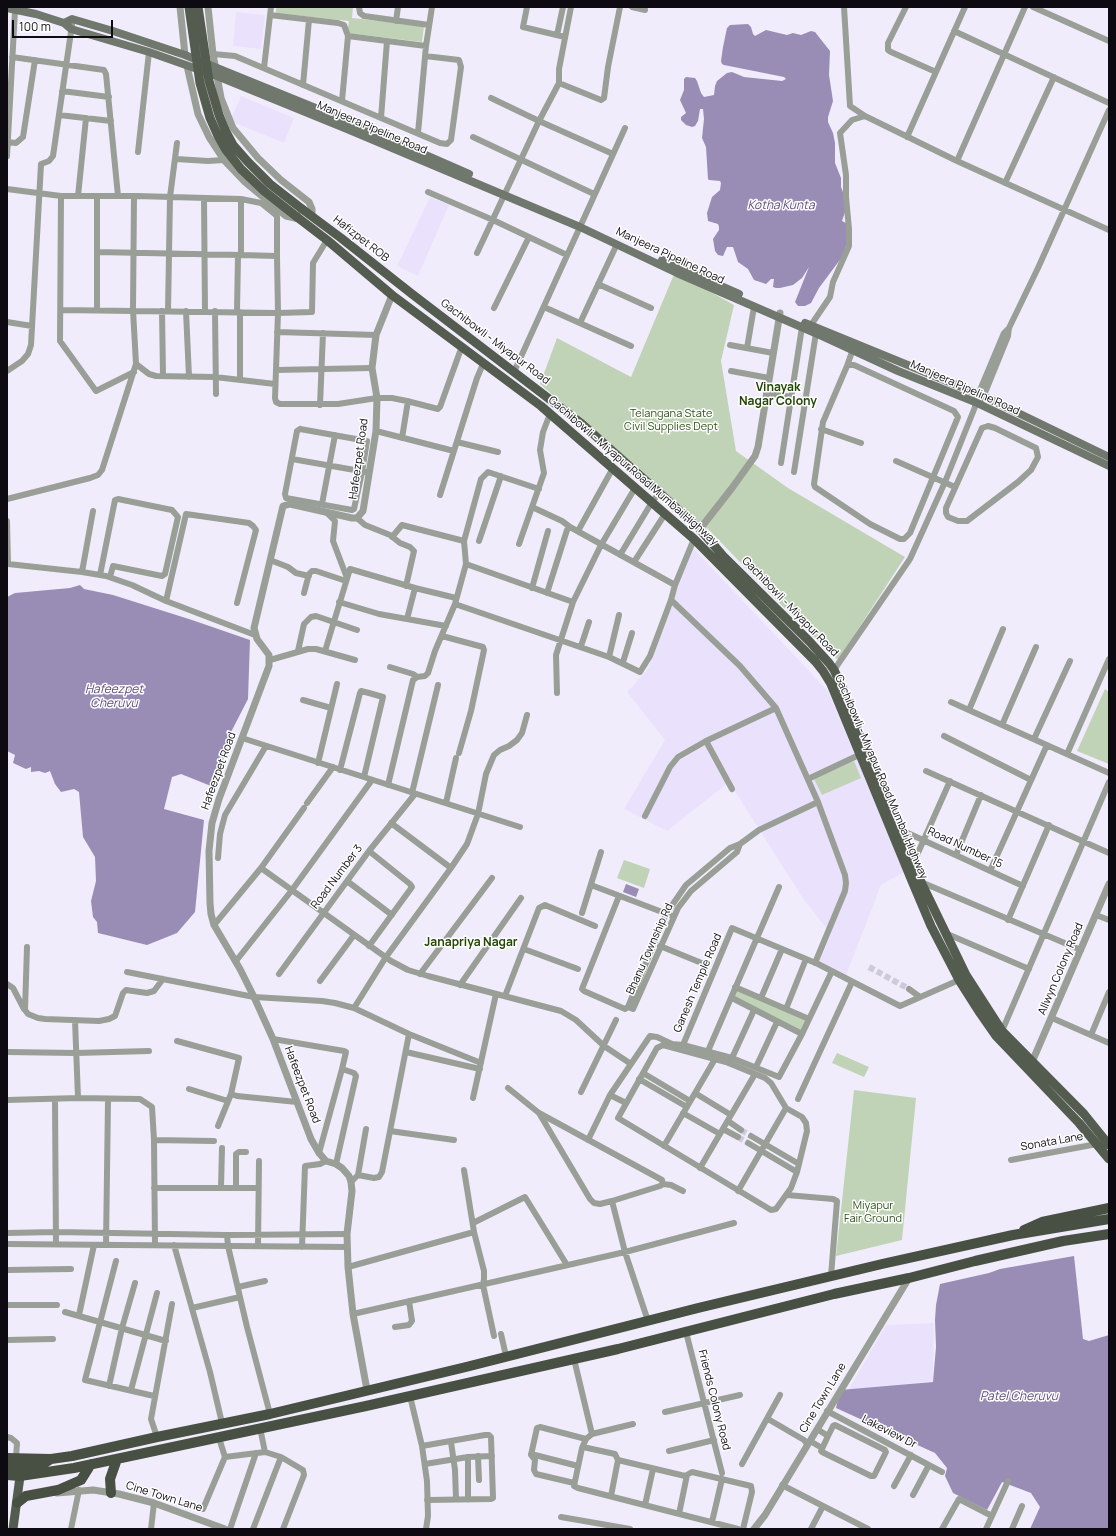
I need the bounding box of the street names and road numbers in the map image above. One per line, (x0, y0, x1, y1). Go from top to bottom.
street label: Manjeera Pipeline Road (315, 99, 429, 157)
street label: Hafizpet ROB (330, 213, 392, 265)
street label: Manjeera Pipeline Road (614, 225, 726, 287)
street label: Gachibowli - Miyapur Road (438, 297, 552, 387)
street label: Manjeera Pipeline Road (908, 358, 1022, 418)
street label: Gachibowli - Miyapur Road Mumbai Highway (545, 394, 721, 548)
street label: Hafeezpet Road (347, 418, 371, 500)
street label: Gachibowli - Miyapur Road (739, 554, 841, 660)
street label: Gachibowli - Miyapur Road Mumbai Highway (832, 673, 930, 881)
street label: Hafeezpet Road (199, 730, 239, 812)
street label: Road Number 15 (925, 825, 1005, 871)
street label: Road Number 3 (309, 842, 365, 912)
street label: Bhanu Township Rd (624, 901, 676, 997)
street label: Allwyn Colony Road (1036, 921, 1086, 1017)
street label: Ganesh Temple Road (671, 931, 725, 1035)
street label: Hafeezpet Road (281, 1045, 323, 1125)
street label: Sonata Lane (1020, 1130, 1084, 1154)
street label: Friends Colony Road (695, 1348, 733, 1452)
street label: Cine Town Lane (797, 1361, 849, 1435)
street label: Lakeview Dr (859, 1413, 919, 1451)
street label: Cine Town Lane (124, 1479, 204, 1515)

